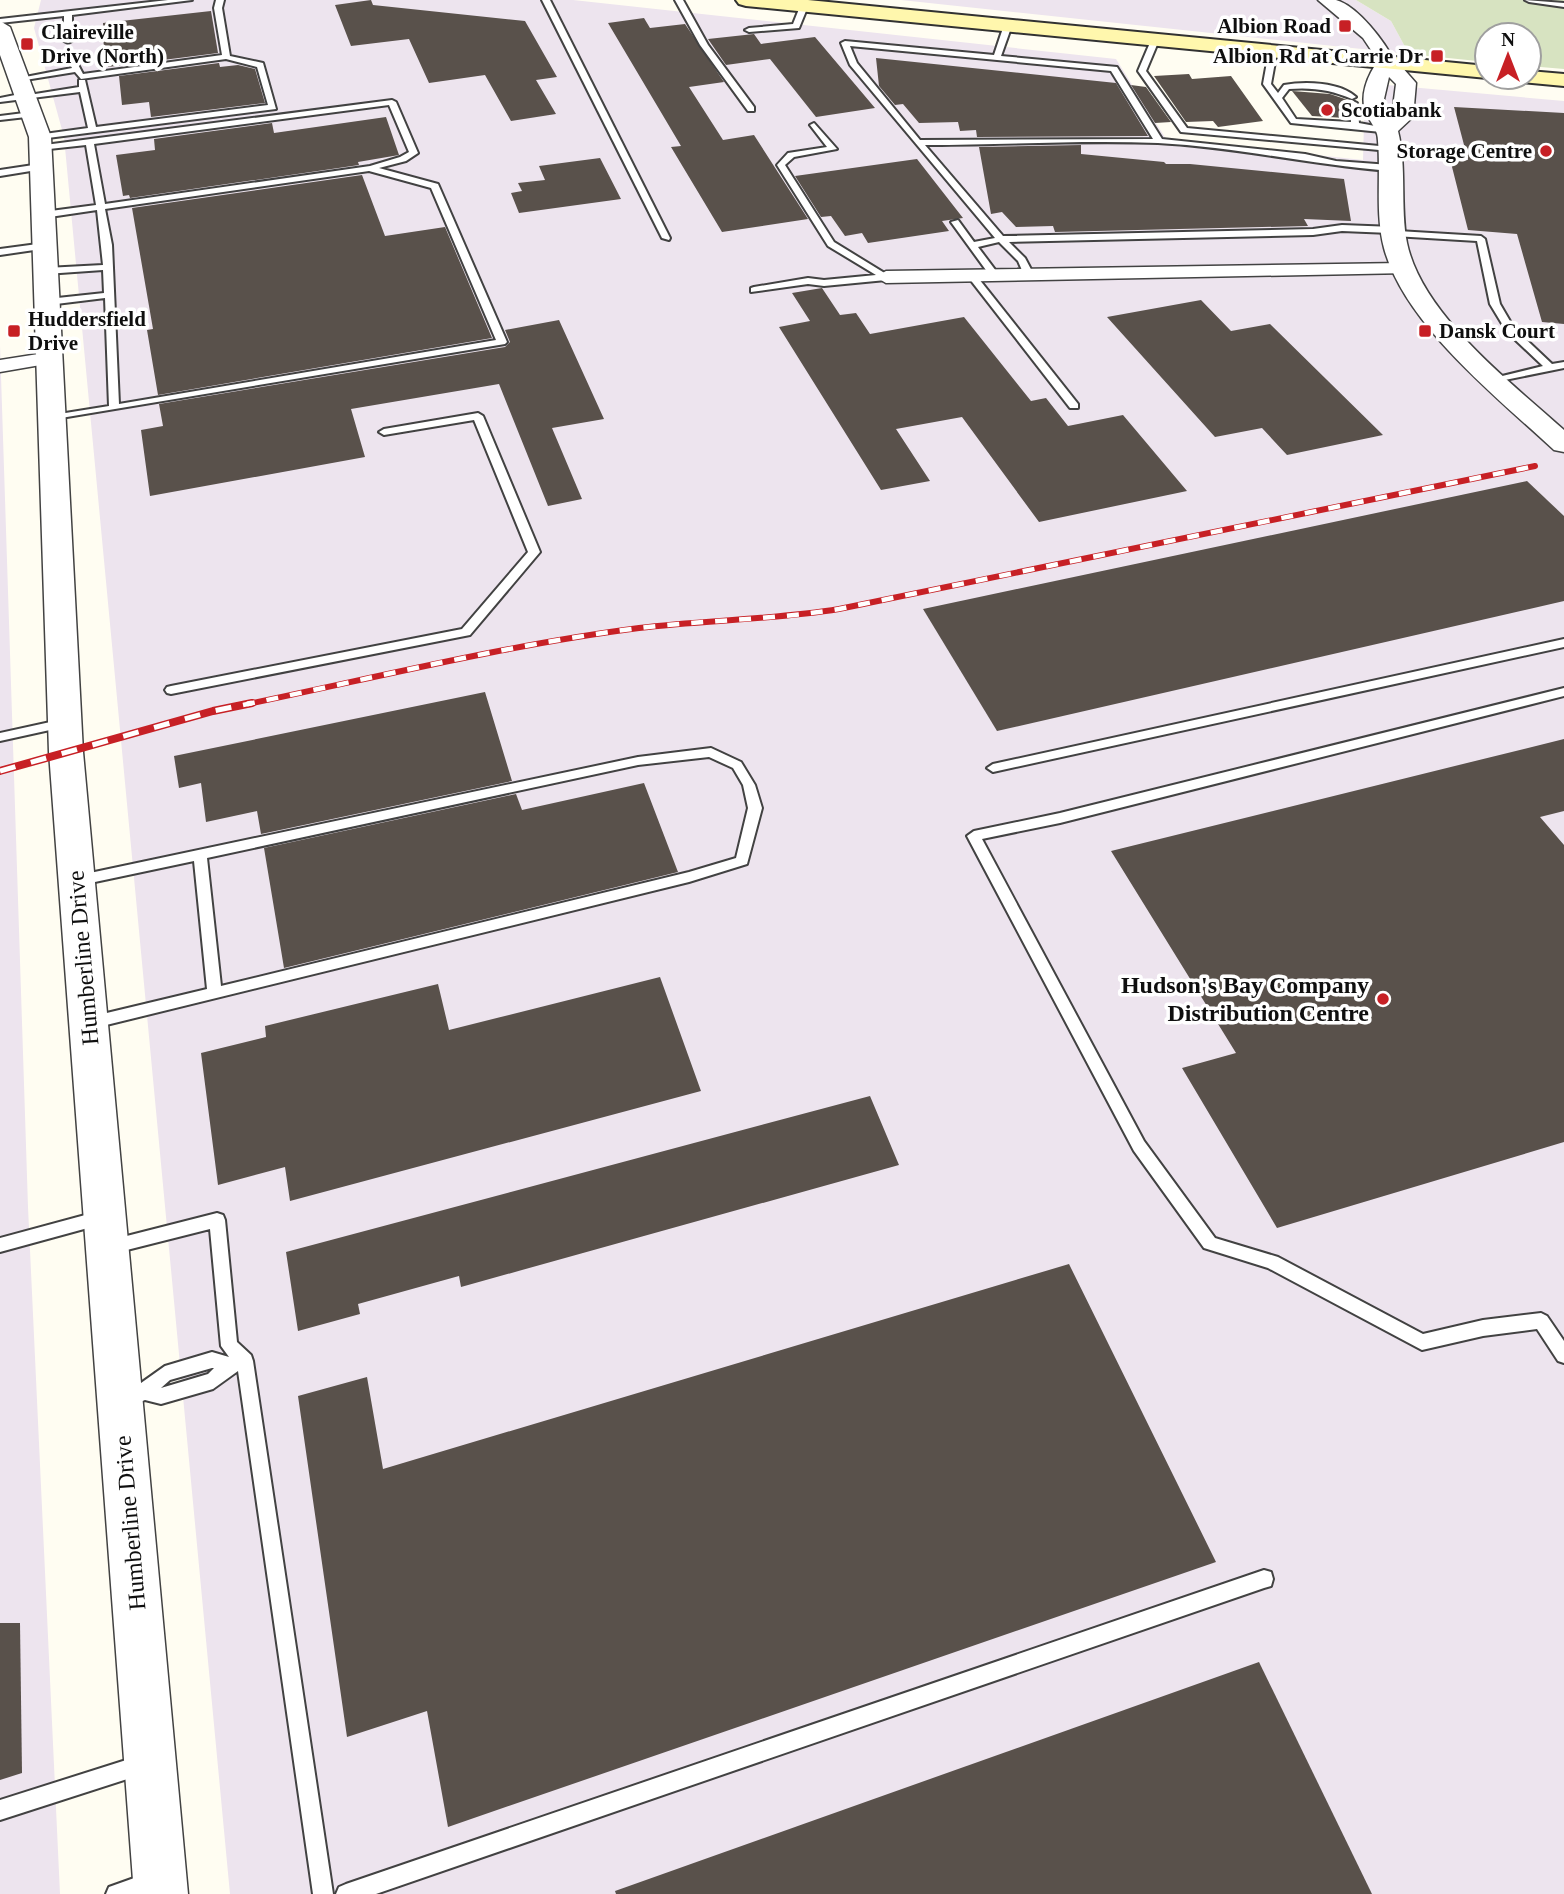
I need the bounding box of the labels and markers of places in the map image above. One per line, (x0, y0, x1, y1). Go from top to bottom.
place label: Albion Road (1217, 14, 1331, 38)
marker: Albion Road (1337, 18, 1353, 34)
place label: Claireville Drive (North) (41, 20, 164, 68)
marker: Claireville Drive (North) (19, 36, 35, 52)
place label: Albion Rd at Carrie Dr (1213, 44, 1423, 68)
marker: Albion Rd at Carrie Dr (1429, 48, 1445, 64)
place label: Scotiabank (1341, 98, 1442, 122)
marker: Scotiabank (1319, 102, 1335, 118)
place label: Storage Centre (1397, 139, 1532, 163)
marker: Storage Centre (1538, 143, 1554, 159)
place label: Huddersfield Drive (28, 307, 146, 355)
place label: Dansk Court (1439, 319, 1555, 343)
marker: Huddersfield Drive (6, 323, 22, 339)
marker: Dansk Court (1417, 323, 1433, 339)
place label: Hudson's Bay Company Distribution Centre (1121, 972, 1369, 1026)
marker: Hudson's Bay Company Distribution Centre (1375, 991, 1391, 1007)

